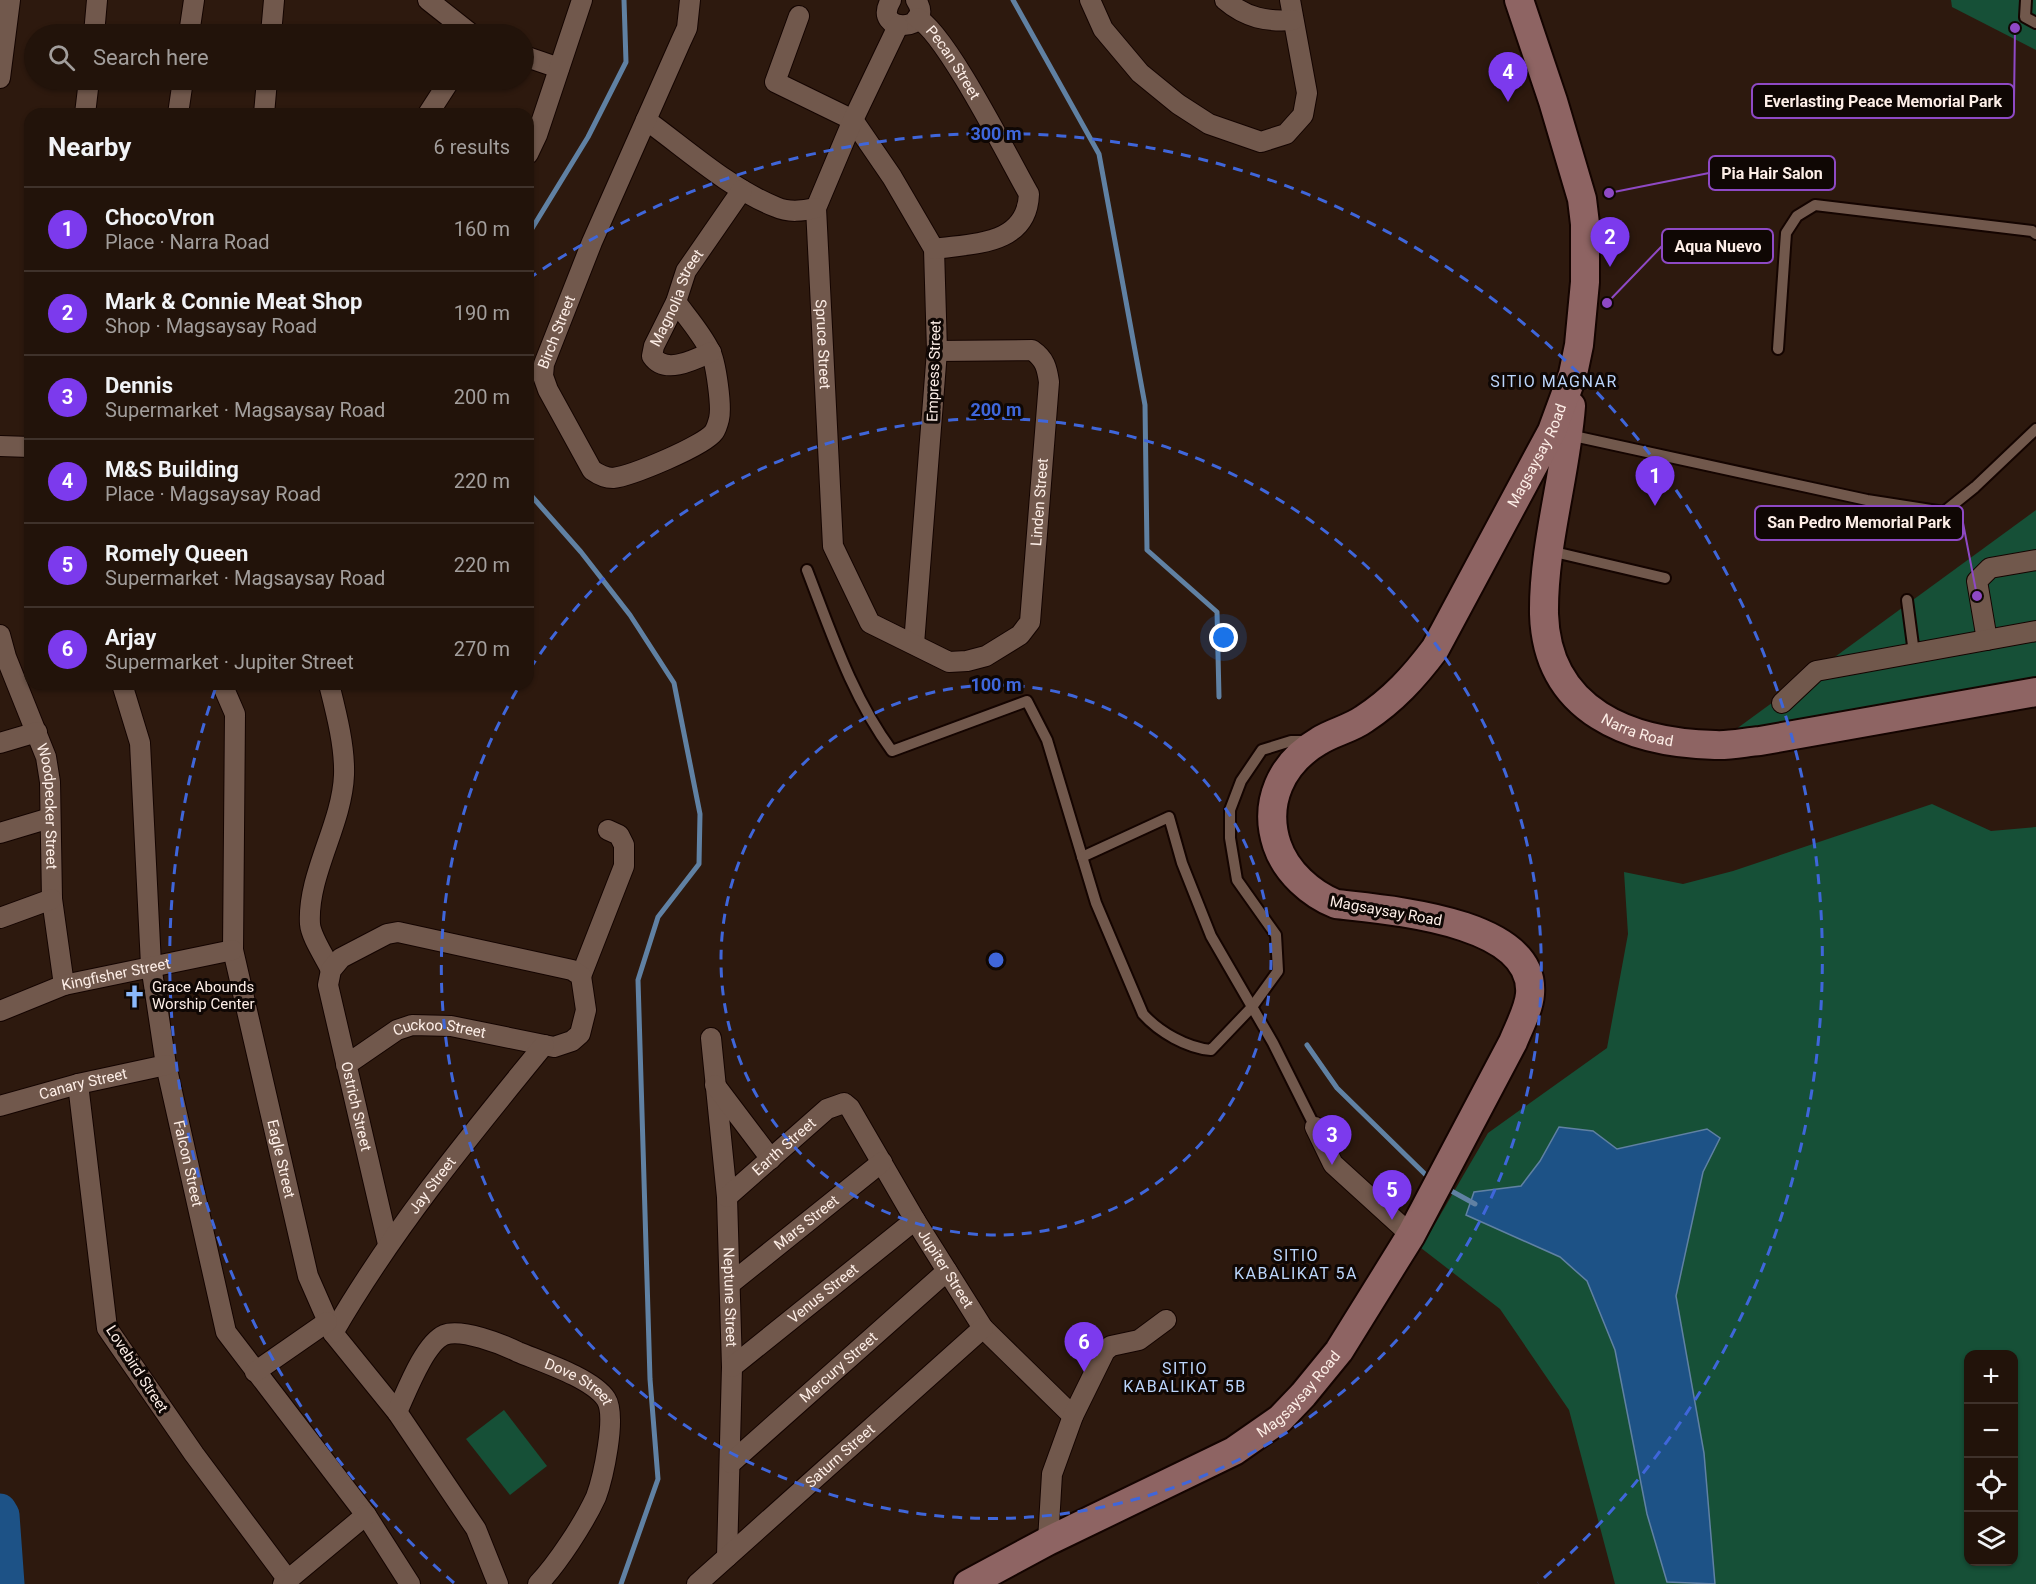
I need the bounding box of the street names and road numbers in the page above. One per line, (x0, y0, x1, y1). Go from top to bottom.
street label: Pecan Street (922, 22, 984, 103)
street label: Magnolia Street (646, 246, 707, 349)
street label: Birch Street (534, 293, 579, 372)
street label: Spruce Street (812, 299, 834, 390)
street label: Empress Street (923, 320, 945, 422)
street label: Magsaysay Road (1504, 401, 1570, 510)
street label: Linden Street (1027, 457, 1052, 547)
street label: Narra Road (1598, 710, 1675, 750)
street label: Woodpecker Street (32, 741, 60, 870)
street label: Magsaysay Road (1329, 892, 1443, 930)
street label: Kingfisher Street (60, 954, 172, 994)
street label: Cuckoo Street (390, 1016, 487, 1042)
street label: Ostrich Street (337, 1060, 375, 1153)
street label: Canary Street (37, 1065, 129, 1104)
street label: Earth Street (749, 1114, 820, 1180)
street label: Eagle Street (263, 1118, 299, 1200)
street label: Falcon Street (170, 1119, 207, 1208)
street label: Jay Street (405, 1153, 460, 1217)
street label: Mars Street (771, 1191, 842, 1254)
street label: Jupiter Street (914, 1226, 977, 1312)
street label: Neptune Street (719, 1247, 740, 1347)
street label: Venus Street (784, 1260, 862, 1327)
street label: Lovebird Street (102, 1322, 172, 1416)
street label: Mercury Street (796, 1328, 881, 1407)
street label: Magsaysay Road (1253, 1347, 1344, 1441)
street label: Dove Street (542, 1354, 617, 1408)
street label: Saturn Street (802, 1420, 879, 1492)

